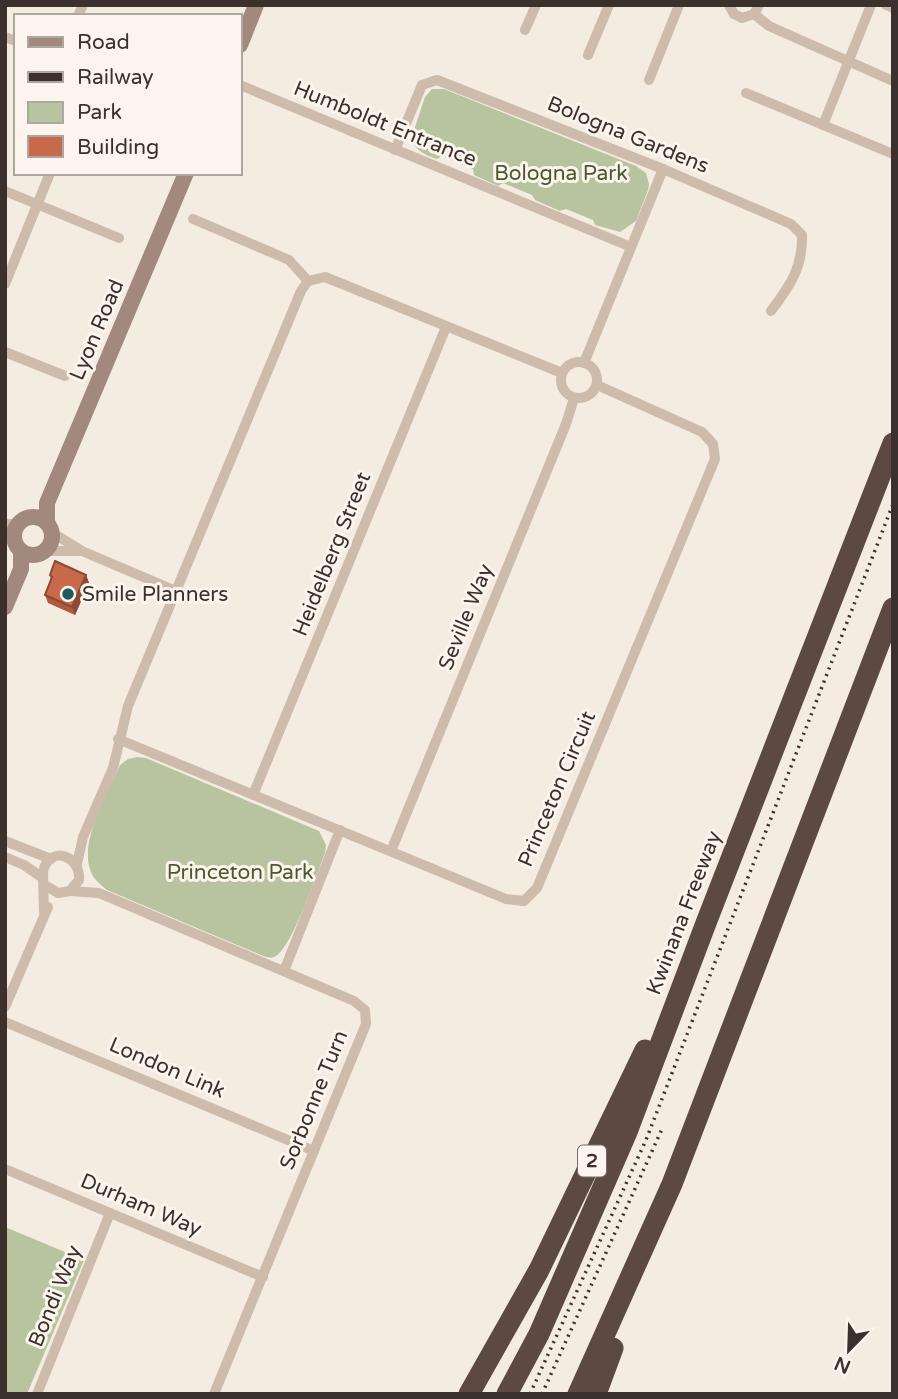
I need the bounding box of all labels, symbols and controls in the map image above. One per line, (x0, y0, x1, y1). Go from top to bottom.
legend (14, 14, 242, 175)
text: Road (77, 30, 130, 55)
text: Railway (77, 65, 154, 90)
street label: Humboldt Entrance (290, 76, 480, 172)
street label: Bologna Gardens (544, 91, 712, 179)
text: Park (77, 100, 122, 125)
text: Building (77, 135, 159, 160)
park label: Bologna Park (494, 161, 628, 186)
street label: Lyon Road (65, 276, 129, 384)
street label: Heidelberg Street (288, 468, 376, 640)
street label: Seville Way (433, 560, 499, 674)
place label: Smile Planners (82, 582, 228, 607)
marker: Smile Planners (60, 586, 76, 602)
street label: Princeton Circuit (513, 707, 601, 871)
street label: Kwinana Freeway (641, 827, 727, 999)
park label: Princeton Park (167, 860, 313, 885)
street label: Sorbonne Turn (275, 1027, 353, 1173)
street label: London Link (105, 1032, 229, 1104)
road number: 2 (578, 1146, 606, 1176)
street label: Durham Way (77, 1168, 205, 1242)
street label: Bondi Way (23, 1242, 87, 1350)
north arrow (814, 1315, 884, 1385)
text: N (831, 1352, 854, 1378)

